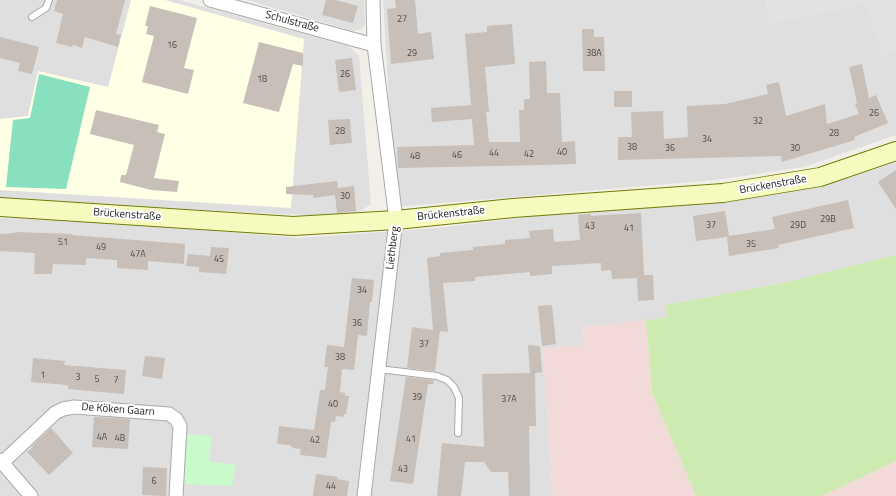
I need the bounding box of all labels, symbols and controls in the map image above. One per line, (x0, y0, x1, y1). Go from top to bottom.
street label: Schulstraße (264, 8, 320, 36)
house number: 27 (397, 15, 407, 25)
house number: 16 (167, 41, 177, 51)
house number: 29 (407, 49, 417, 59)
house number: 38A (586, 49, 602, 59)
house number: 26 (340, 70, 350, 80)
house number: 18 (257, 75, 267, 85)
house number: 26 (869, 109, 879, 119)
house number: 32 (753, 117, 763, 127)
house number: 28 (335, 127, 345, 137)
house number: 28 (829, 129, 839, 139)
house number: 34 (702, 135, 712, 145)
house number: 38 (627, 143, 637, 153)
house number: 36 (665, 144, 675, 154)
house number: 30 (790, 144, 800, 154)
house number: 40 (557, 148, 567, 158)
house number: 44 (489, 149, 499, 159)
house number: 42 (524, 150, 534, 160)
house number: 46 (452, 151, 462, 161)
house number: 48 (410, 152, 420, 162)
street label: Brückenstraße (738, 173, 808, 197)
house number: 30 (340, 192, 350, 202)
street label: Brückenstraße (417, 204, 485, 224)
street label: Brückenstraße (93, 206, 161, 224)
house number: 29B (820, 215, 836, 225)
house number: 37 (706, 221, 716, 231)
house number: 29D (790, 221, 806, 231)
house number: 43 (585, 222, 595, 232)
house number: 41 (624, 224, 634, 234)
street label: Liethberg (384, 226, 402, 270)
house number: 51 (58, 238, 68, 248)
house number: 35 (746, 240, 756, 250)
house number: 49 (96, 243, 106, 253)
house number: 47A (130, 250, 146, 260)
house number: 45 (214, 255, 224, 265)
house number: 34 (357, 286, 367, 296)
house number: 36 (352, 319, 362, 329)
house number: 37 (419, 340, 429, 350)
house number: 38 (335, 353, 345, 363)
house number: 1 (40, 371, 46, 381)
house number: 3 (75, 373, 81, 383)
house number: 5 (94, 375, 100, 385)
house number: 7 (113, 376, 119, 386)
house number: 39 (412, 393, 422, 403)
house number: 37A (501, 395, 517, 405)
house number: 40 (328, 400, 338, 410)
street label: De Köken Gaarn (81, 401, 155, 419)
house number: 4A (97, 433, 107, 443)
house number: 4B (115, 434, 125, 444)
house number: 41 (406, 435, 416, 445)
house number: 42 (310, 436, 320, 446)
house number: 43 (398, 465, 408, 475)
house number: 6 (151, 477, 157, 487)
house number: 44 (326, 482, 336, 492)

